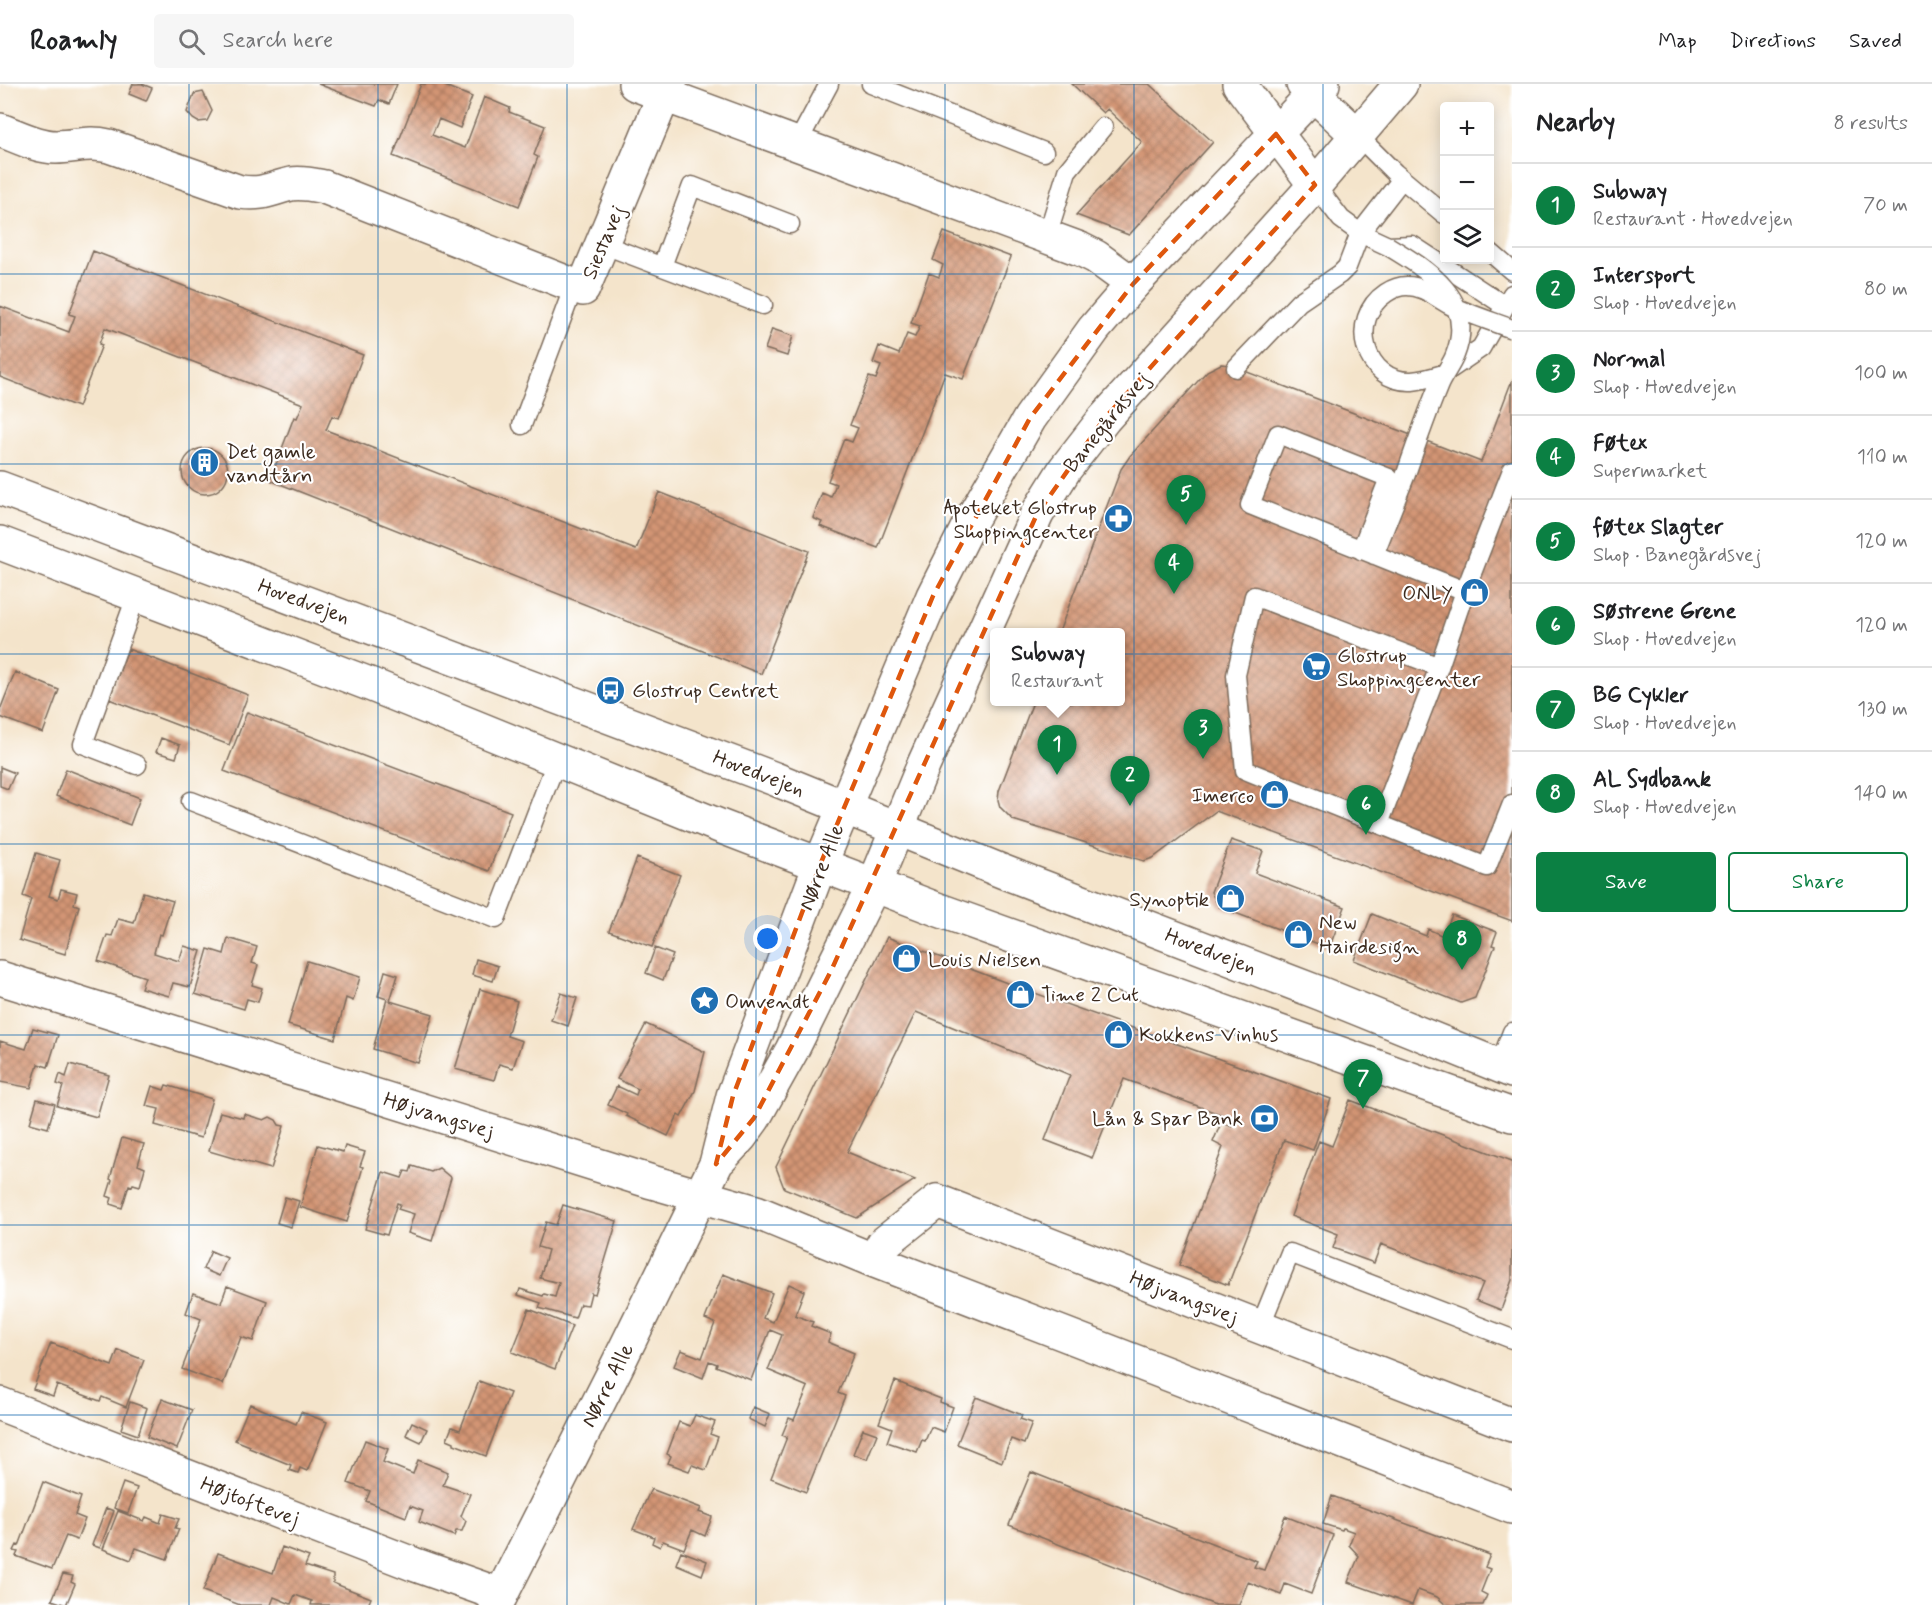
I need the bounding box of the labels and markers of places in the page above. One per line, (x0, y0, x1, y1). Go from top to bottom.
place label: Det gamle vandtårn (226, 438, 316, 490)
building icon: Det gamle vandtårn (189, 447, 221, 479)
pin: 5 (1166, 476, 1206, 525)
place label: Apoteket Glostrup Shoppingcenter (943, 494, 1097, 546)
pharmacy icon: Apoteket Glostrup Shoppingcenter (1102, 503, 1134, 535)
pin: 4 (1154, 544, 1194, 594)
shop icon: ONLY (1458, 577, 1490, 609)
place label: ONLY (1402, 580, 1453, 608)
place label: Glostrup Shoppingcenter (1337, 642, 1481, 694)
supermarket icon: Glostrup Shoppingcenter (1300, 651, 1332, 683)
bus stop icon: Glostrup Centret (595, 674, 627, 706)
place label: Glostrup Centret (632, 677, 780, 705)
pin: 3 (1184, 710, 1222, 759)
pin: 1 (1038, 726, 1076, 775)
pin: 2 (1110, 756, 1150, 806)
shop icon: Imerco (1259, 779, 1291, 811)
place label: Imerco (1192, 782, 1254, 810)
pin: 6 (1346, 786, 1386, 835)
shop icon: Synoptik (1214, 883, 1246, 915)
place label: Synoptik (1129, 886, 1209, 914)
place label: New Hairdesign (1319, 909, 1419, 963)
shop icon: New Hairdesign (1282, 918, 1314, 950)
pin: 8 (1442, 920, 1482, 970)
shop icon: Louis Nielsen (891, 943, 923, 975)
place label: Louis Nielsen (928, 946, 1041, 974)
shop icon: Time 2 Cut (1004, 978, 1036, 1010)
place label: Time 2 Cut (1041, 981, 1139, 1009)
place icon: Omvendt (688, 985, 720, 1017)
place label: Omvendt (725, 988, 810, 1016)
shop icon: Kokkens Vinhus (1102, 1018, 1134, 1050)
place label: Kokkens Vinhus (1139, 1021, 1278, 1049)
pin: 7 (1344, 1060, 1382, 1109)
bank icon: Lån & Spar Bank (1248, 1102, 1280, 1134)
place label: Lån & Spar Bank (1092, 1105, 1243, 1133)

